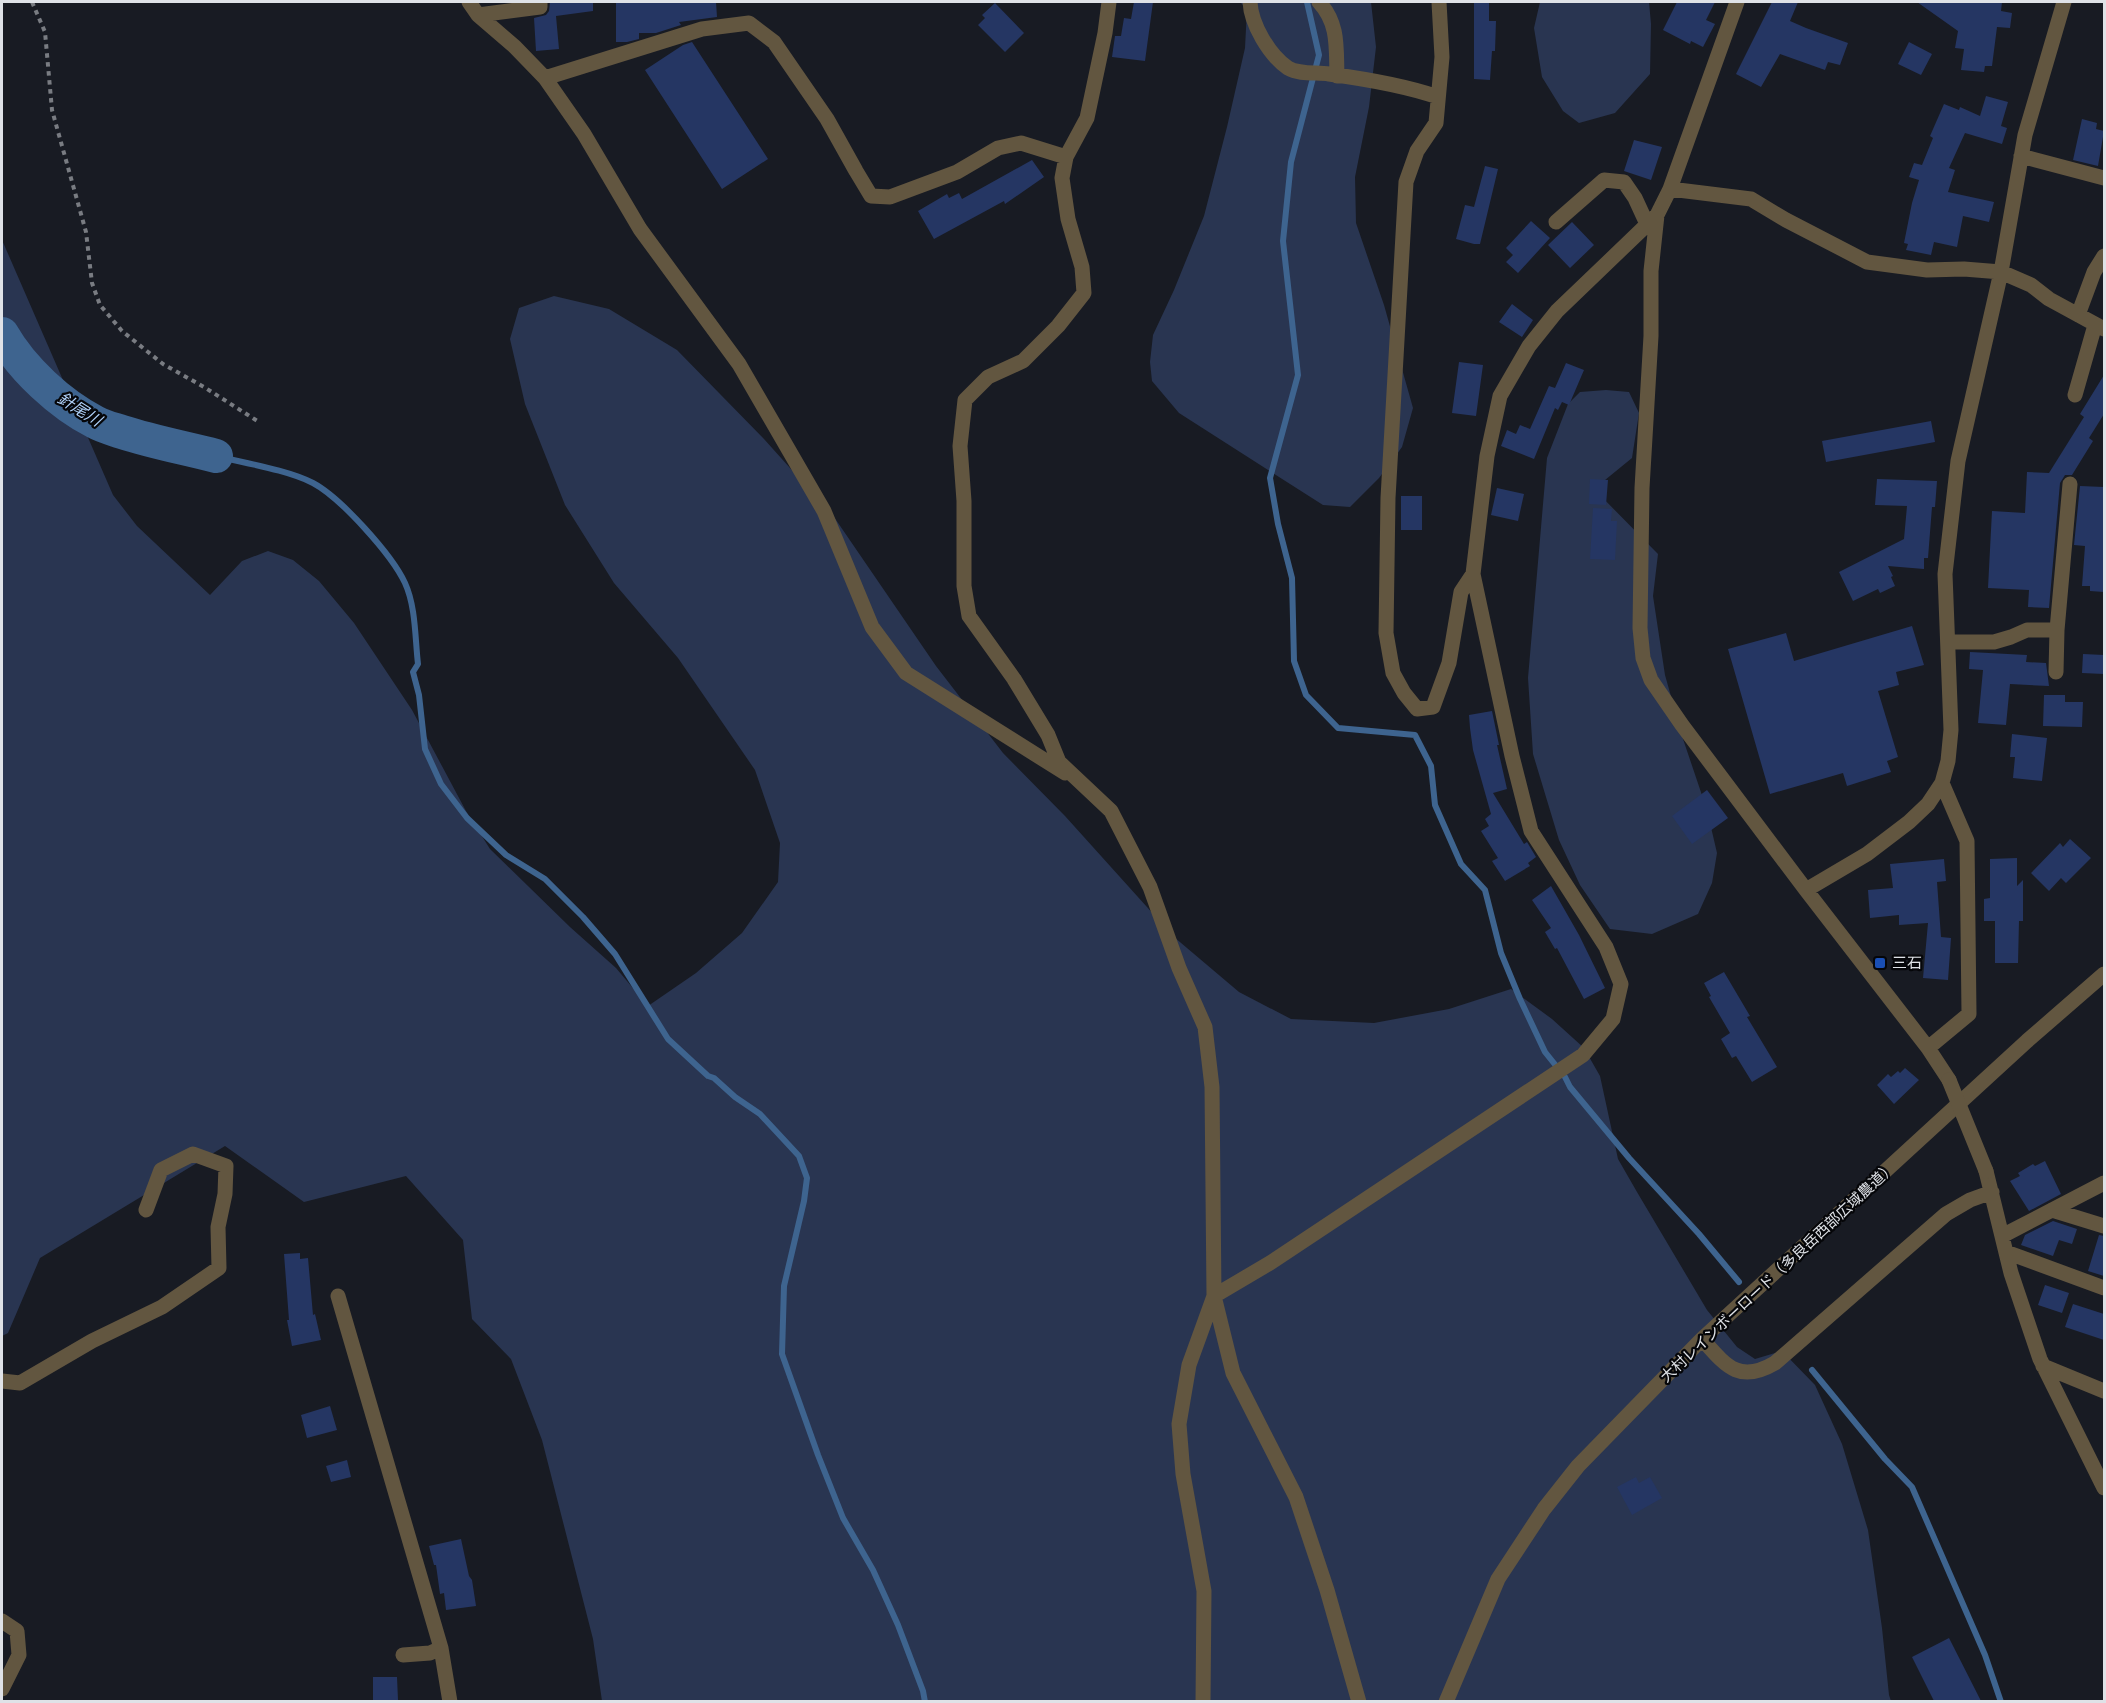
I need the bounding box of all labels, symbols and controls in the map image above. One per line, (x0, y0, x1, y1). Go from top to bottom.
water label: 針尾川 (54, 389, 107, 431)
place label: 三石 (1892, 954, 1922, 972)
marker: 三石 (1873, 956, 1887, 970)
street label: 大村レインボーロード（多良岳西部広域農道） (1657, 1158, 1899, 1386)

